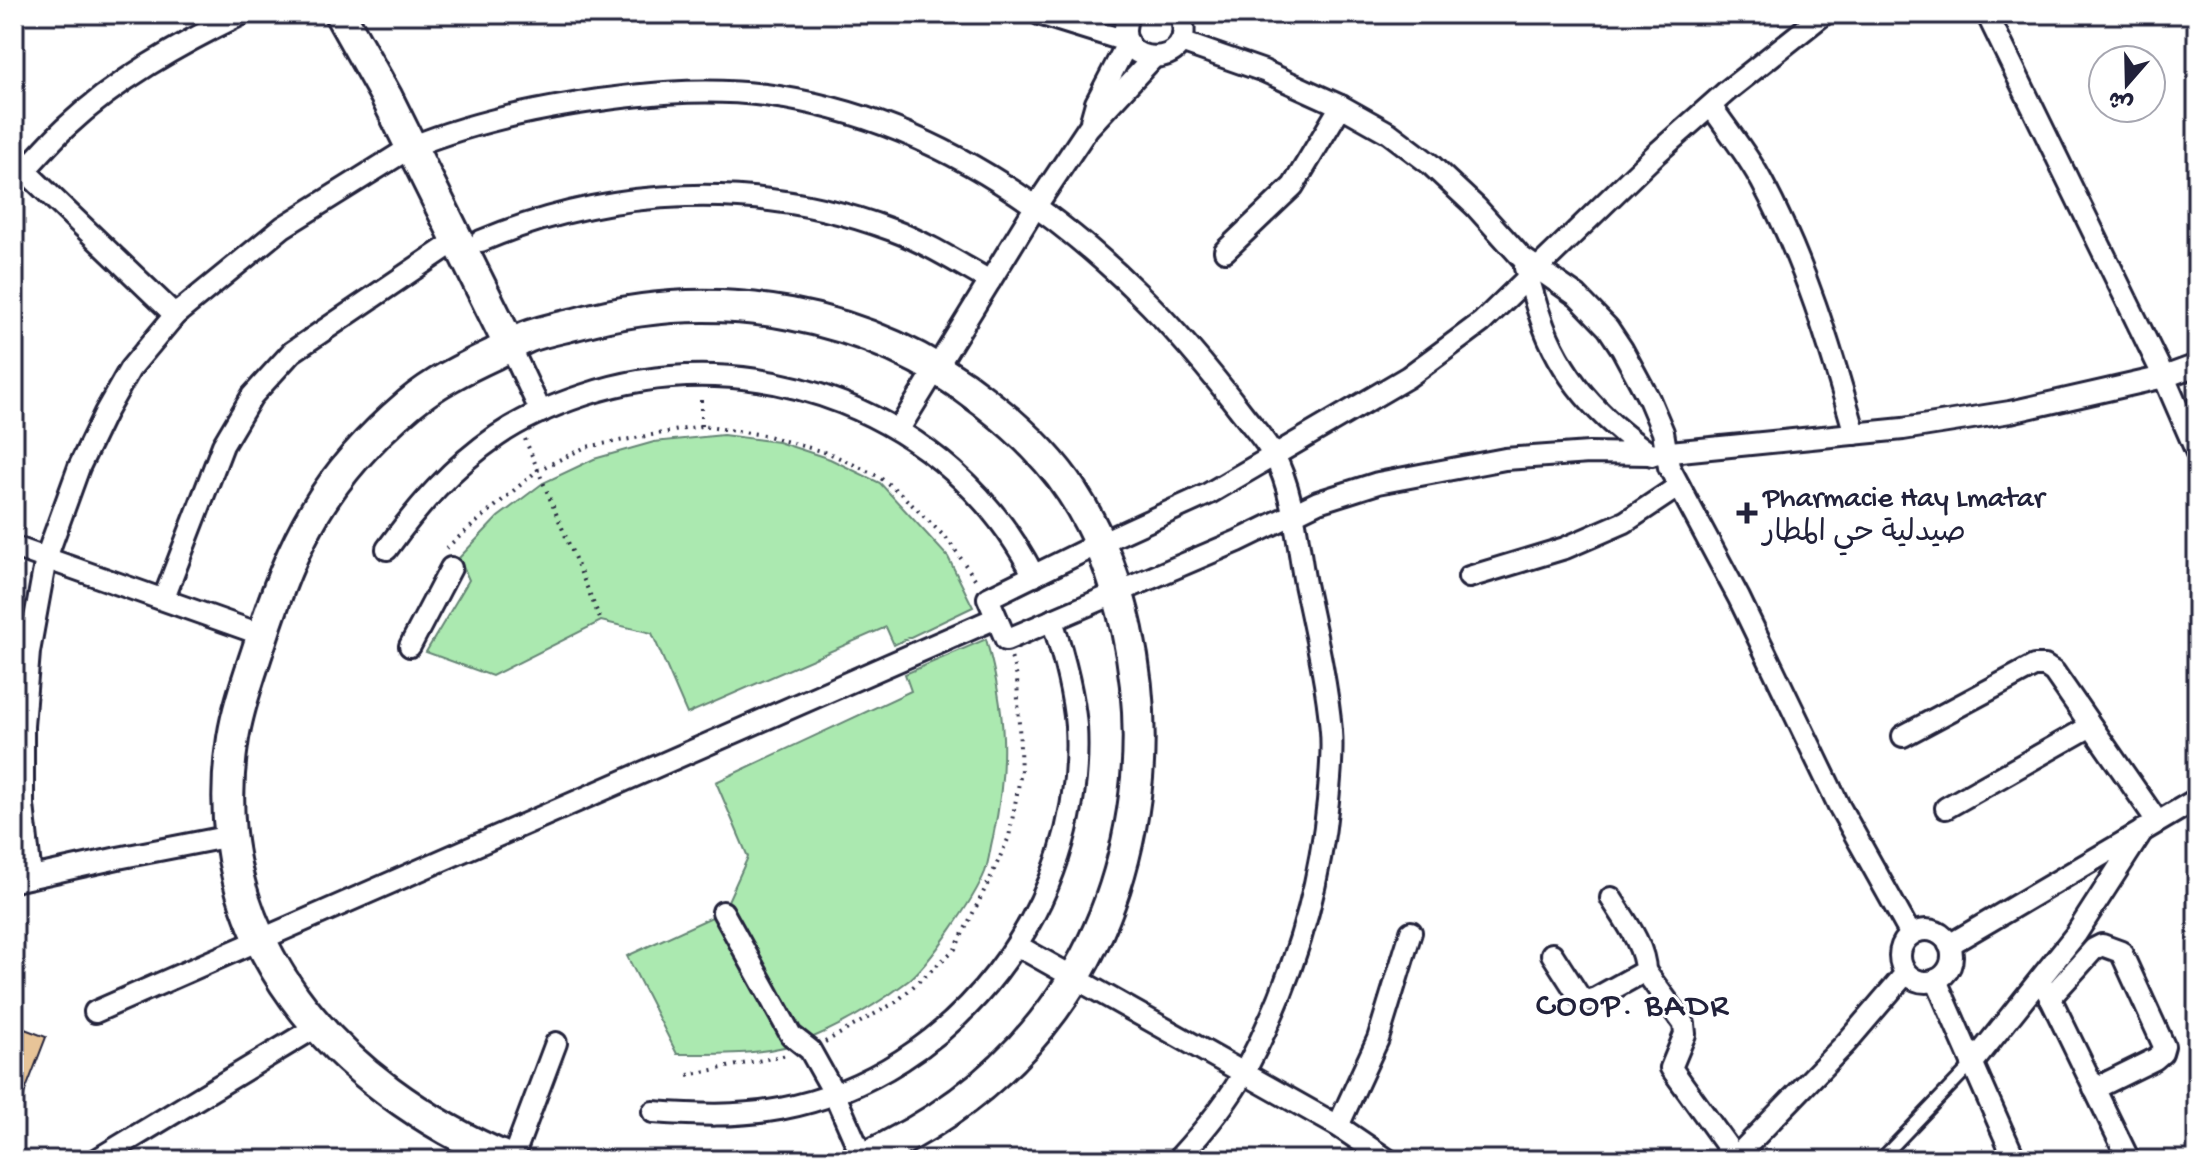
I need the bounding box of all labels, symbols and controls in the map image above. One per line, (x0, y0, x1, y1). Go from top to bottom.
north arrow (2087, 44, 2167, 124)
text: ش (2106, 83, 2137, 115)
place label: Pharmacie Hay Lmatar صيدلية حي المطار (1760, 483, 2047, 556)
marker: Pharmacie Hay Lmatar صيدلية حي المطار (1738, 504, 1756, 522)
district label: COOP. BADR (1536, 988, 1730, 1028)

